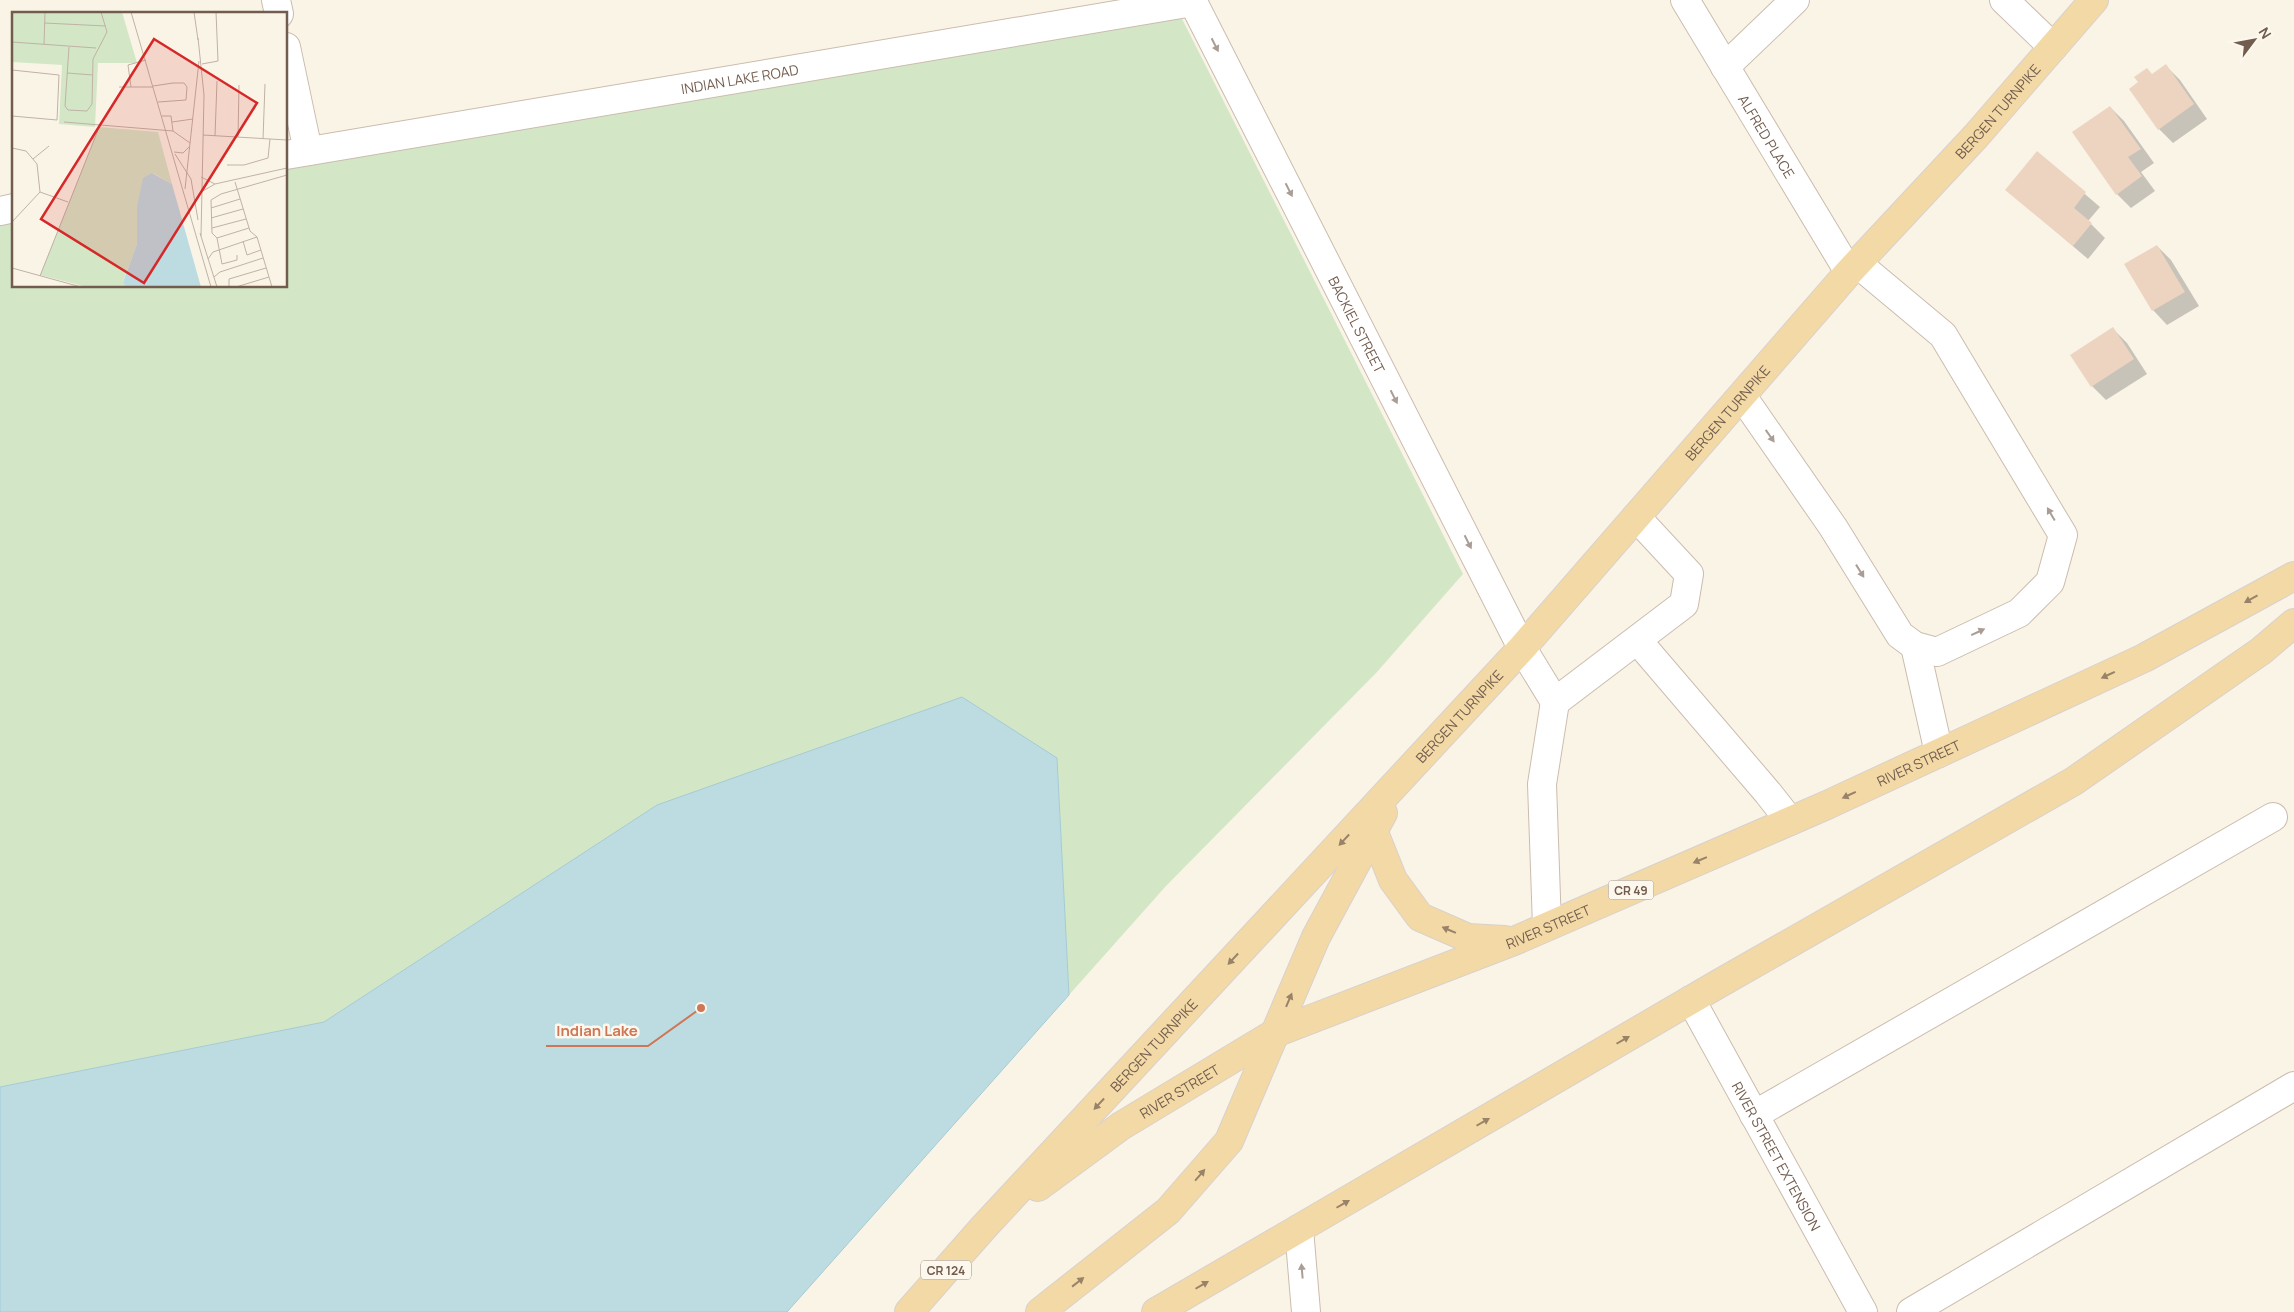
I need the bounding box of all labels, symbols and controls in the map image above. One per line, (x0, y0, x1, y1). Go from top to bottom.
inset map (12, 12, 288, 288)
north arrow (2229, 15, 2279, 65)
text: N (2255, 24, 2276, 42)
one-way arrow (1211, 38, 1219, 53)
street label: INDIAN LAKE ROAD (679, 59, 800, 98)
street label: BERGEN TURNPIKE (1950, 59, 2044, 162)
street label: ALFRED PLACE (1735, 91, 1800, 181)
one-way arrow (1285, 183, 1293, 197)
street label: BACKIEL STREET (1325, 273, 1390, 377)
street label: BERGEN TURNPIKE (1680, 361, 1774, 464)
one-way arrow (1390, 390, 1398, 404)
one-way arrow (1765, 429, 1775, 443)
one-way arrow (2047, 507, 2056, 520)
one-way arrow (1464, 535, 1472, 549)
one-way arrow (1855, 564, 1865, 577)
one-way arrow (2244, 595, 2259, 603)
one-way arrow (1971, 628, 1985, 636)
street label: BERGEN TURNPIKE (1411, 665, 1507, 766)
one-way arrow (2100, 670, 2115, 679)
street label: RIVER STREET (1873, 735, 1964, 790)
one-way arrow (1842, 791, 1856, 799)
one-way arrow (1338, 834, 1350, 846)
one-way arrow (1693, 857, 1707, 865)
road number: CR 49 (1608, 880, 1654, 900)
street label: RIVER STREET (1503, 899, 1594, 953)
one-way arrow (1442, 925, 1456, 933)
one-way arrow (1227, 953, 1239, 965)
one-way arrow (1285, 993, 1293, 1007)
street label: BERGEN TURNPIKE (1105, 994, 1201, 1095)
callout: Indian Lake (546, 1016, 648, 1046)
text: Indian Lake (556, 1020, 638, 1041)
one-way arrow (1617, 1035, 1630, 1044)
street label: RIVER STREET (1136, 1059, 1223, 1122)
street label: RIVER STREET EXTENSION (1728, 1078, 1826, 1234)
one-way arrow (1093, 1097, 1105, 1109)
one-way arrow (1476, 1117, 1489, 1126)
one-way arrow (1194, 1168, 1205, 1181)
one-way arrow (1336, 1199, 1349, 1208)
road number: CR 124 (921, 1260, 971, 1280)
one-way arrow (1298, 1262, 1306, 1278)
one-way arrow (1071, 1276, 1084, 1287)
one-way arrow (1196, 1281, 1209, 1290)

